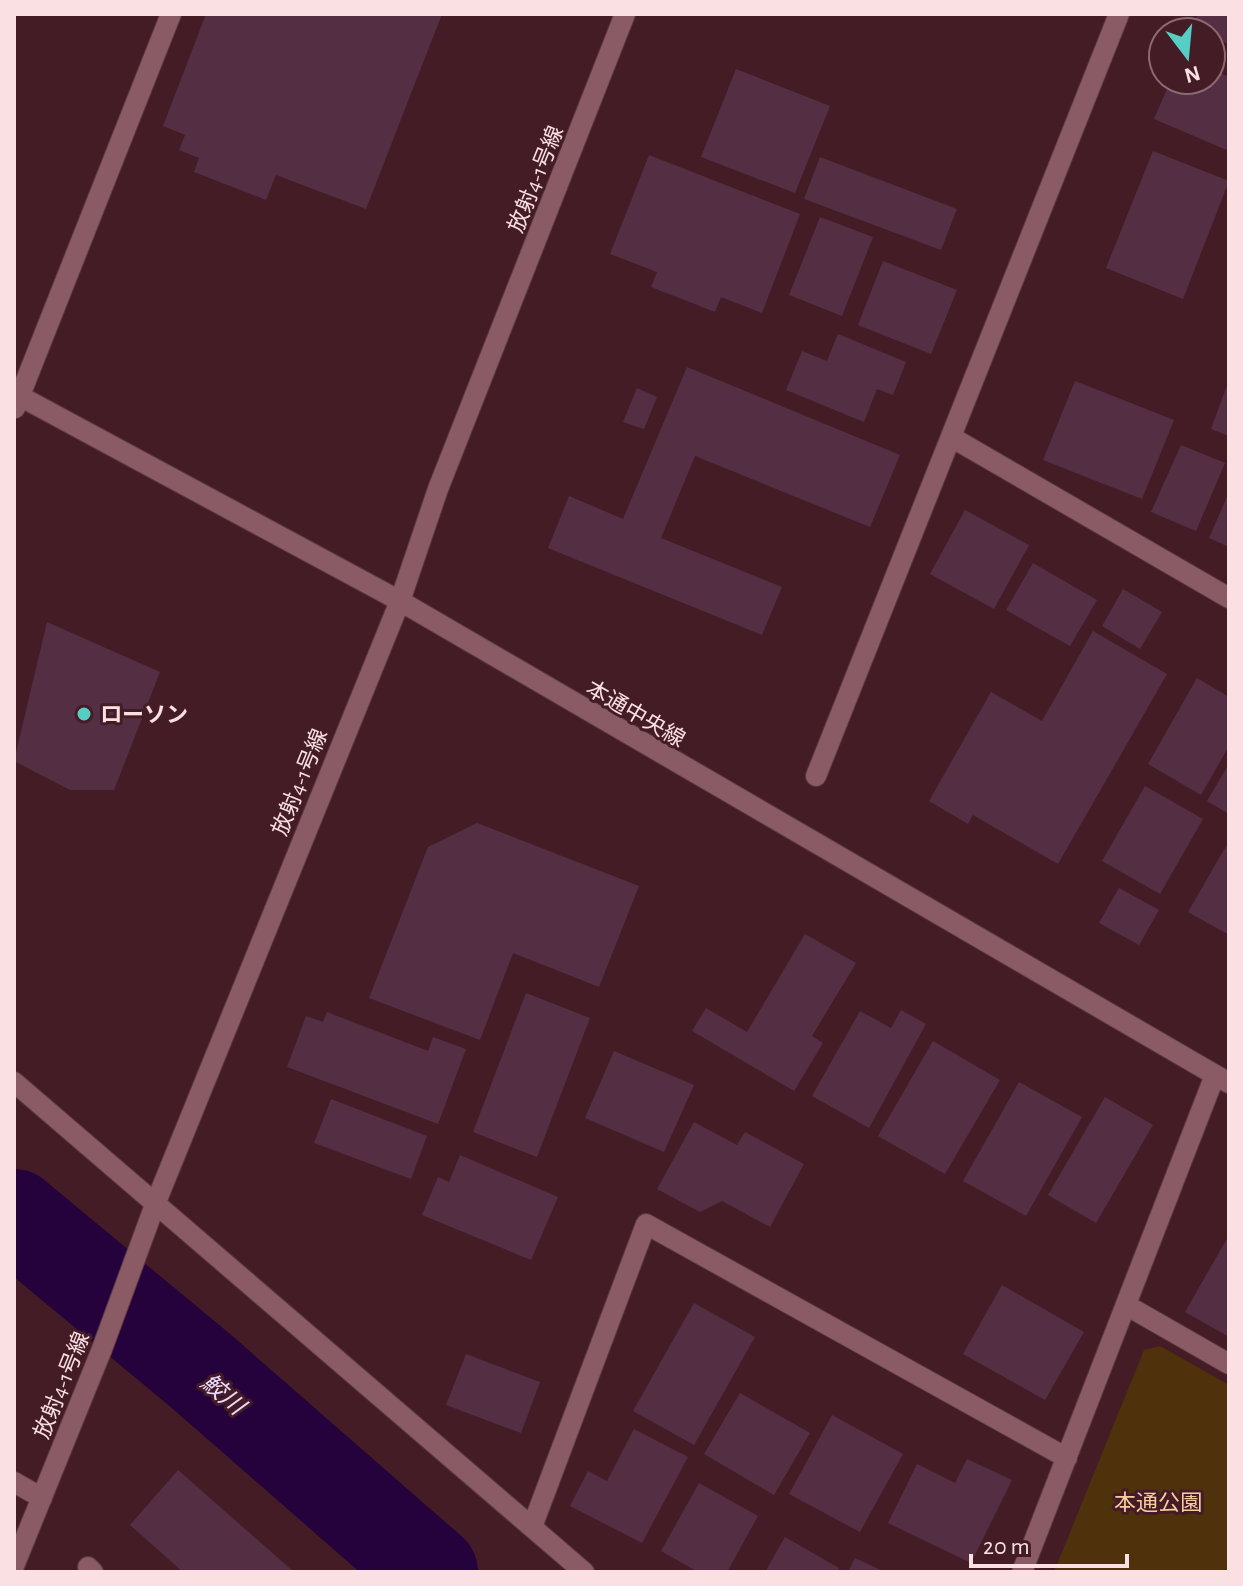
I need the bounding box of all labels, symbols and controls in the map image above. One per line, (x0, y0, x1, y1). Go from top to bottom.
north arrow (1147, 16, 1227, 96)
text: N (1182, 62, 1203, 87)
street label: 放射4-1号線 (504, 123, 567, 236)
street label: 本通中央線 (582, 676, 689, 751)
place label: ローソン (100, 704, 188, 726)
marker: ローソン (75, 705, 93, 723)
street label: 放射4-1号線 (268, 726, 331, 839)
street label: 放射4-1号線 (30, 1329, 93, 1442)
water label: 鮫川 (196, 1369, 252, 1421)
park label: 本通公園 (1114, 1491, 1202, 1514)
scale bar (971, 1518, 1127, 1568)
text: 20 m (983, 1535, 1030, 1559)

